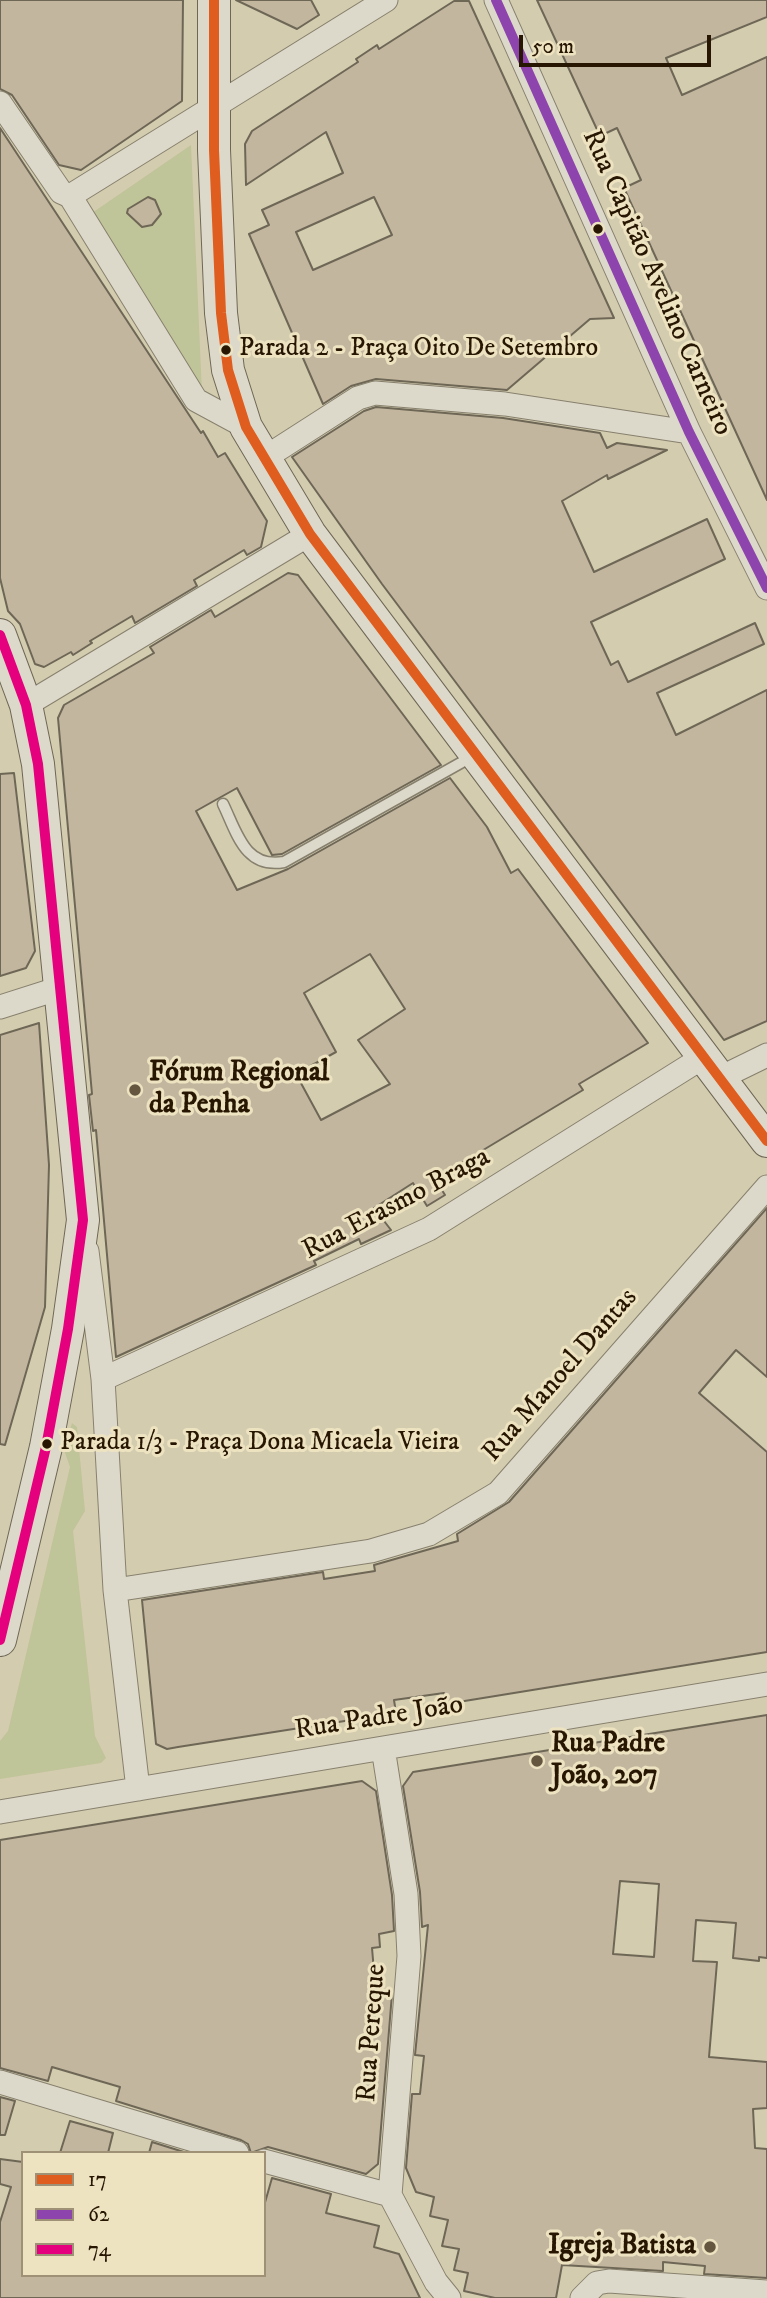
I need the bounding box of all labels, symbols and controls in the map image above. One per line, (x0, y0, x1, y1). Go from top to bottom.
scale bar (522, 21, 714, 65)
text: 50 m (532, 34, 574, 60)
street label: Rua Capitão Avelino Carneiro (573, 125, 739, 441)
unlabelled marker (591, 222, 605, 236)
place label: Parada 2 - Praça Oito De Setembro (239, 334, 598, 366)
marker: Parada 2 - Praça Oito De Setembro (219, 343, 233, 357)
place label: Fórum Regional da Penha (149, 1057, 329, 1123)
marker: Fórum Regional da Penha (127, 1082, 143, 1098)
street label: Rua Erasmo Braga (298, 1141, 496, 1269)
street label: Rua Manoel Dantas (476, 1282, 646, 1470)
place label: Parada 1/3 - Praça Dona Micaela Vieira (60, 1428, 459, 1460)
marker: Parada 1/3 - Praça Dona Micaela Vieira (40, 1437, 54, 1451)
street label: Rua Padre João (292, 1689, 466, 1749)
place label: Rua Padre João, 207 (551, 1728, 665, 1794)
marker: Rua Padre João, 207 (529, 1753, 545, 1769)
street label: Rua Pereque (351, 1963, 395, 2103)
legend (21, 2151, 266, 2277)
text: 17 (88, 2167, 107, 2193)
text: 62 (88, 2202, 109, 2228)
place label: Igreja Batista (548, 2230, 696, 2264)
text: 74 (88, 2237, 111, 2263)
marker: Igreja Batista (702, 2239, 718, 2255)

